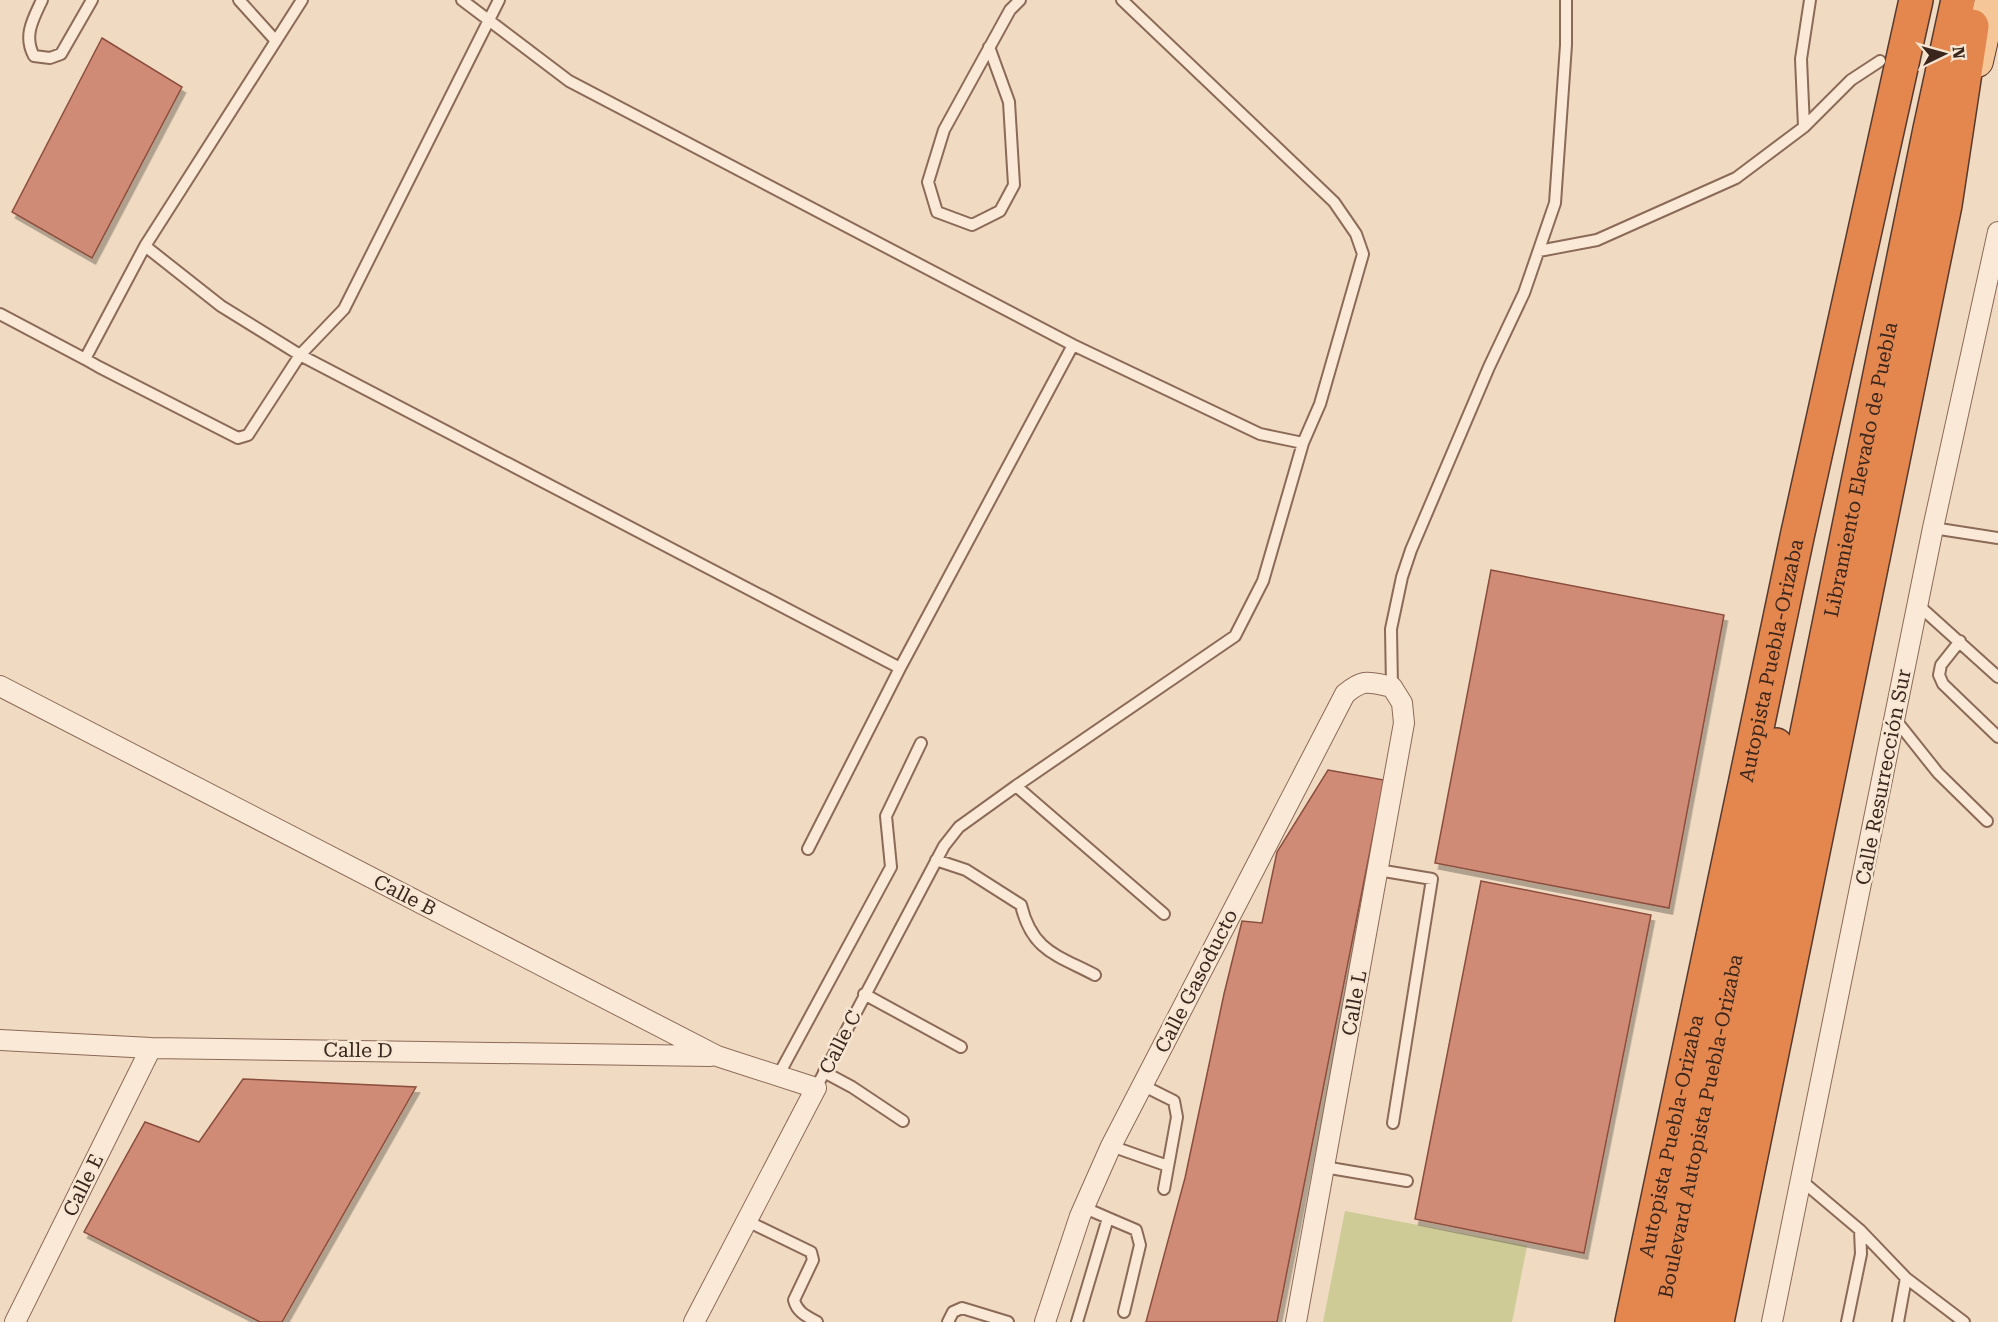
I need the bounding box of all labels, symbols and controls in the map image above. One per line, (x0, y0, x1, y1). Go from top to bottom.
north arrow (1914, 24, 1974, 84)
text: N (1948, 46, 1968, 60)
street label: Libramiento Elevado de Puebla (1819, 320, 1902, 619)
street label: Autopista Puebla-Orizaba (1734, 537, 1808, 784)
street label: Calle Resurrección Sur (1850, 667, 1916, 887)
street label: Calle B (370, 869, 440, 921)
street label: Calle Gasoducto (1149, 905, 1243, 1057)
street label: Boulevard Autopista Puebla-Orizaba (1652, 952, 1748, 1300)
street label: Calle L (1336, 968, 1372, 1038)
street label: Calle C (814, 1006, 866, 1078)
street label: Autopista Puebla-Orizaba (1634, 1012, 1708, 1260)
street label: Calle D (323, 1037, 393, 1063)
street label: Calle E (58, 1150, 108, 1220)

